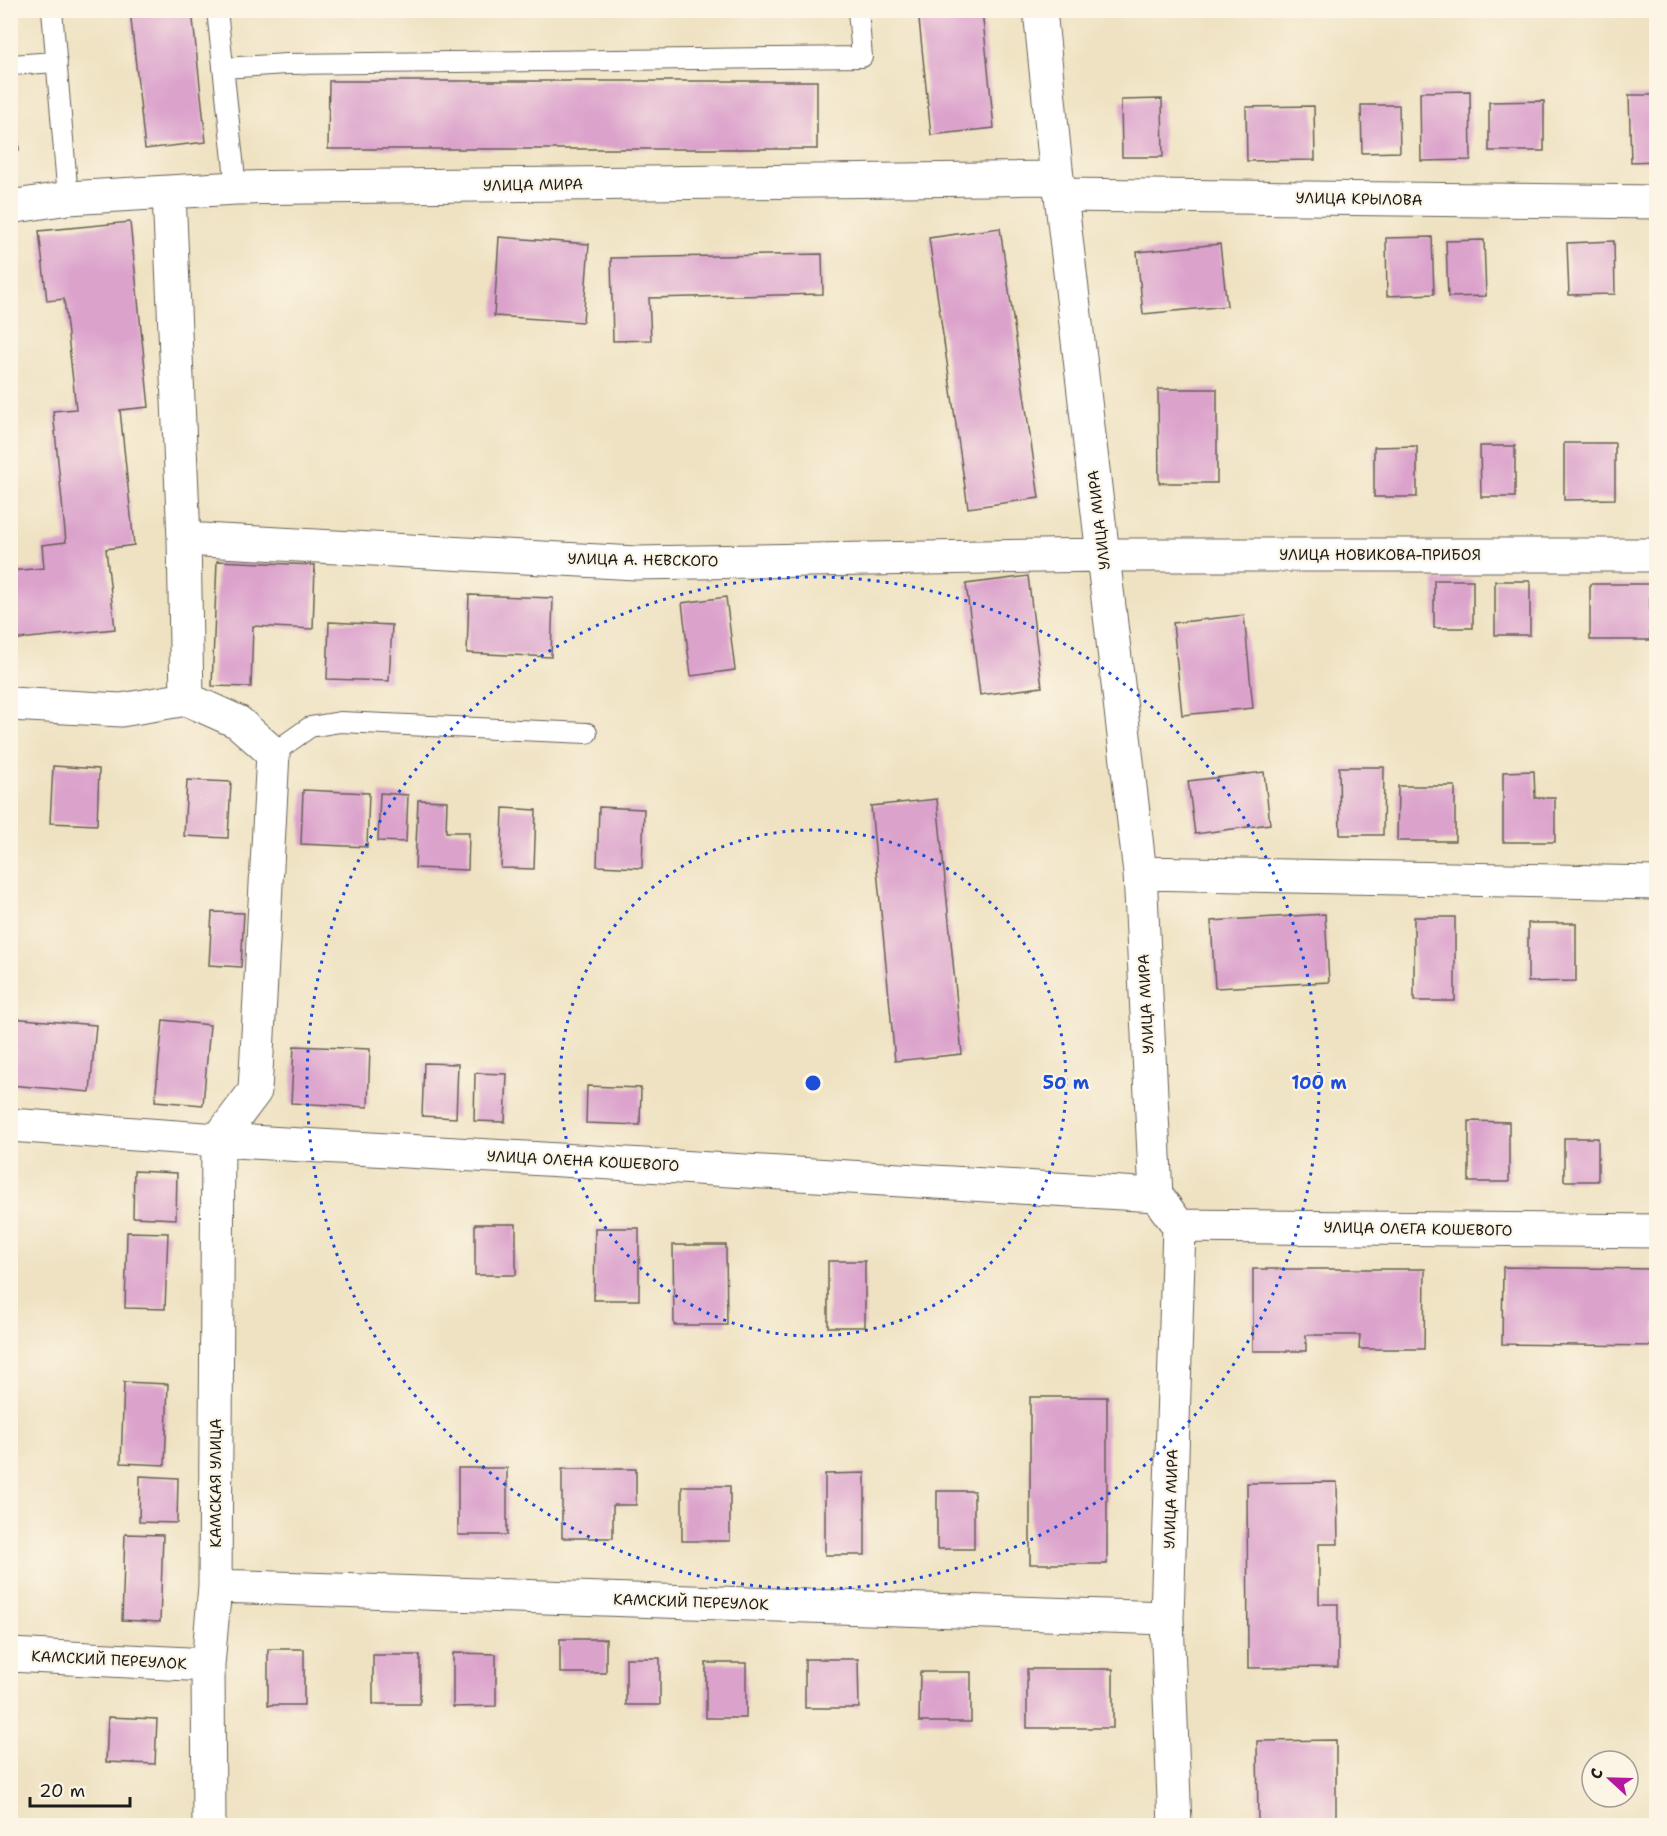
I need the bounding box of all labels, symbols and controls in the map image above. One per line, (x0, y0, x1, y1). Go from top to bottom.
street label: УЛИЦА МИРА (483, 174, 583, 196)
street label: УЛИЦА КРЫЛОВА (1295, 188, 1423, 210)
street label: УЛИЦА МИРА (1083, 469, 1115, 571)
street label: УЛИЦА НОВИКОВА-ПРИБОЯ (1279, 545, 1481, 565)
street label: УЛИЦА А. НЕВСКОГО (567, 549, 719, 571)
street label: УЛИЦА МИРА (1133, 953, 1159, 1055)
text: 50 m (1043, 1071, 1090, 1095)
text: 100 m (1291, 1071, 1347, 1095)
centre of rings (803, 1073, 823, 1093)
street label: УЛИЦА ОЛЕНА КОШЕВОГО (486, 1146, 680, 1176)
street label: УЛИЦА ОЛЕГА КОШЕВОГО (1323, 1217, 1513, 1241)
street label: КАМСКАЯ УЛИЦА (206, 1418, 226, 1548)
street label: УЛИЦА МИРА (1159, 1448, 1183, 1549)
street label: КАМСКИЙ ПЕРЕУЛОК (613, 1588, 770, 1615)
street label: КАМСКИЙ ПЕРЕУЛОК (31, 1645, 188, 1674)
north arrow (1580, 1749, 1640, 1809)
text: С (1585, 1765, 1608, 1782)
scale bar (30, 1770, 130, 1808)
text: 20 m (39, 1779, 85, 1803)

